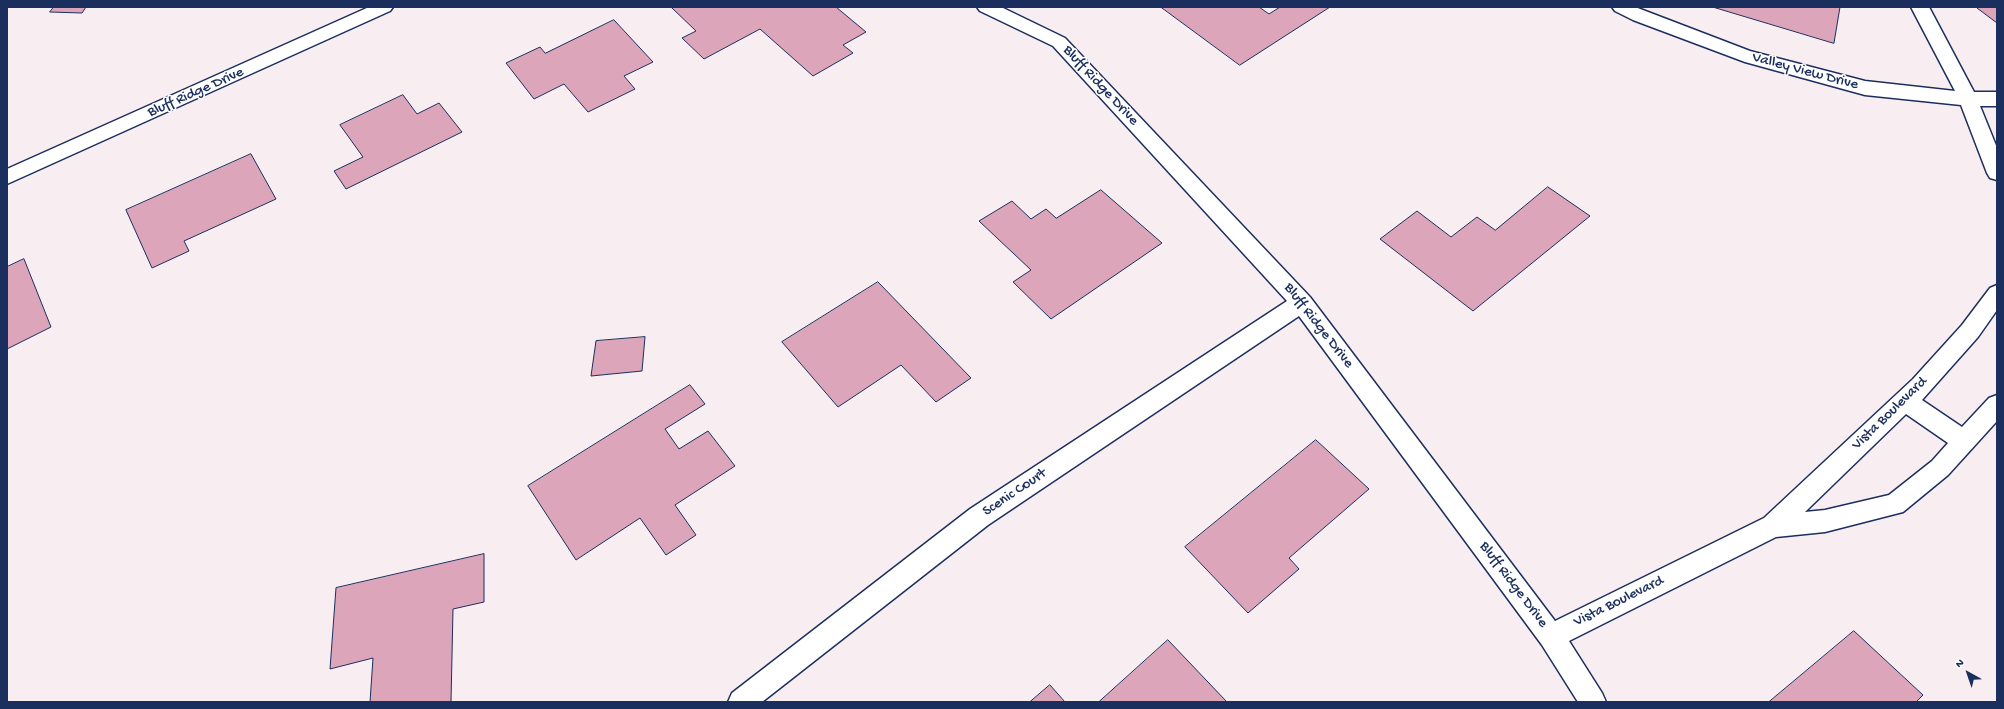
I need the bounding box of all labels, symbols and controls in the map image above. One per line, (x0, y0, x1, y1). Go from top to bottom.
street label: Bluff Ridge Drive (1058, 42, 1142, 130)
street label: Valley View Drive (1750, 49, 1860, 95)
street label: Bluff Ridge Drive (145, 64, 247, 122)
street label: Bluff Ridge Drive (1279, 280, 1357, 372)
street label: Vista Boulevard (1849, 374, 1931, 454)
street label: Scenic Court (980, 465, 1050, 521)
street label: Bluff Ridge Drive (1475, 538, 1551, 632)
street label: Vista Boulevard (1571, 572, 1667, 632)
north arrow (1948, 653, 1988, 693)
text: N (1954, 657, 1967, 671)

